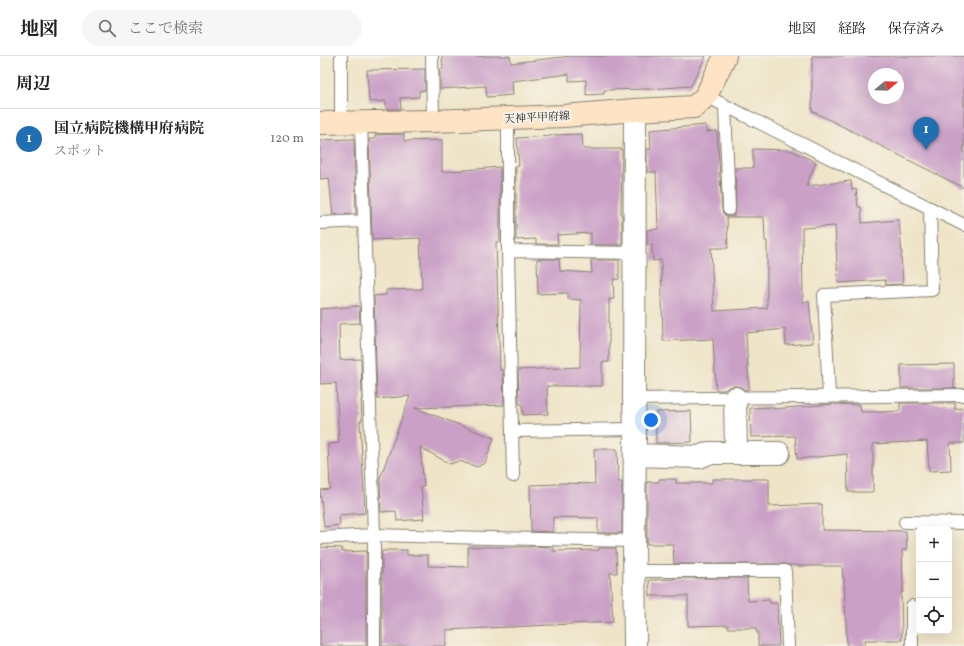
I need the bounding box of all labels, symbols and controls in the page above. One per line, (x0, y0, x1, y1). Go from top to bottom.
search box (82, 10, 362, 46)
text: 地図 (20, 17, 58, 43)
icon: search (96, 17, 118, 39)
text: ここで検索 (128, 19, 203, 40)
text: 地図 (788, 20, 816, 39)
text: 経路 (838, 20, 866, 39)
text: 保存済み (888, 20, 944, 39)
north arrow (868, 68, 904, 104)
text: 周辺 (16, 73, 50, 96)
street label: 天神平甲府線 (504, 109, 570, 128)
pin: 1 (913, 117, 939, 150)
text: 国立病院機構甲府病院 (54, 119, 204, 140)
text: 1 (26, 130, 32, 148)
text: 120 m (270, 130, 304, 148)
text: スポット (54, 143, 106, 161)
your location (641, 410, 661, 430)
map controls (916, 526, 952, 634)
button: + (916, 526, 952, 562)
button: − (916, 562, 952, 598)
button: locate (916, 598, 952, 634)

